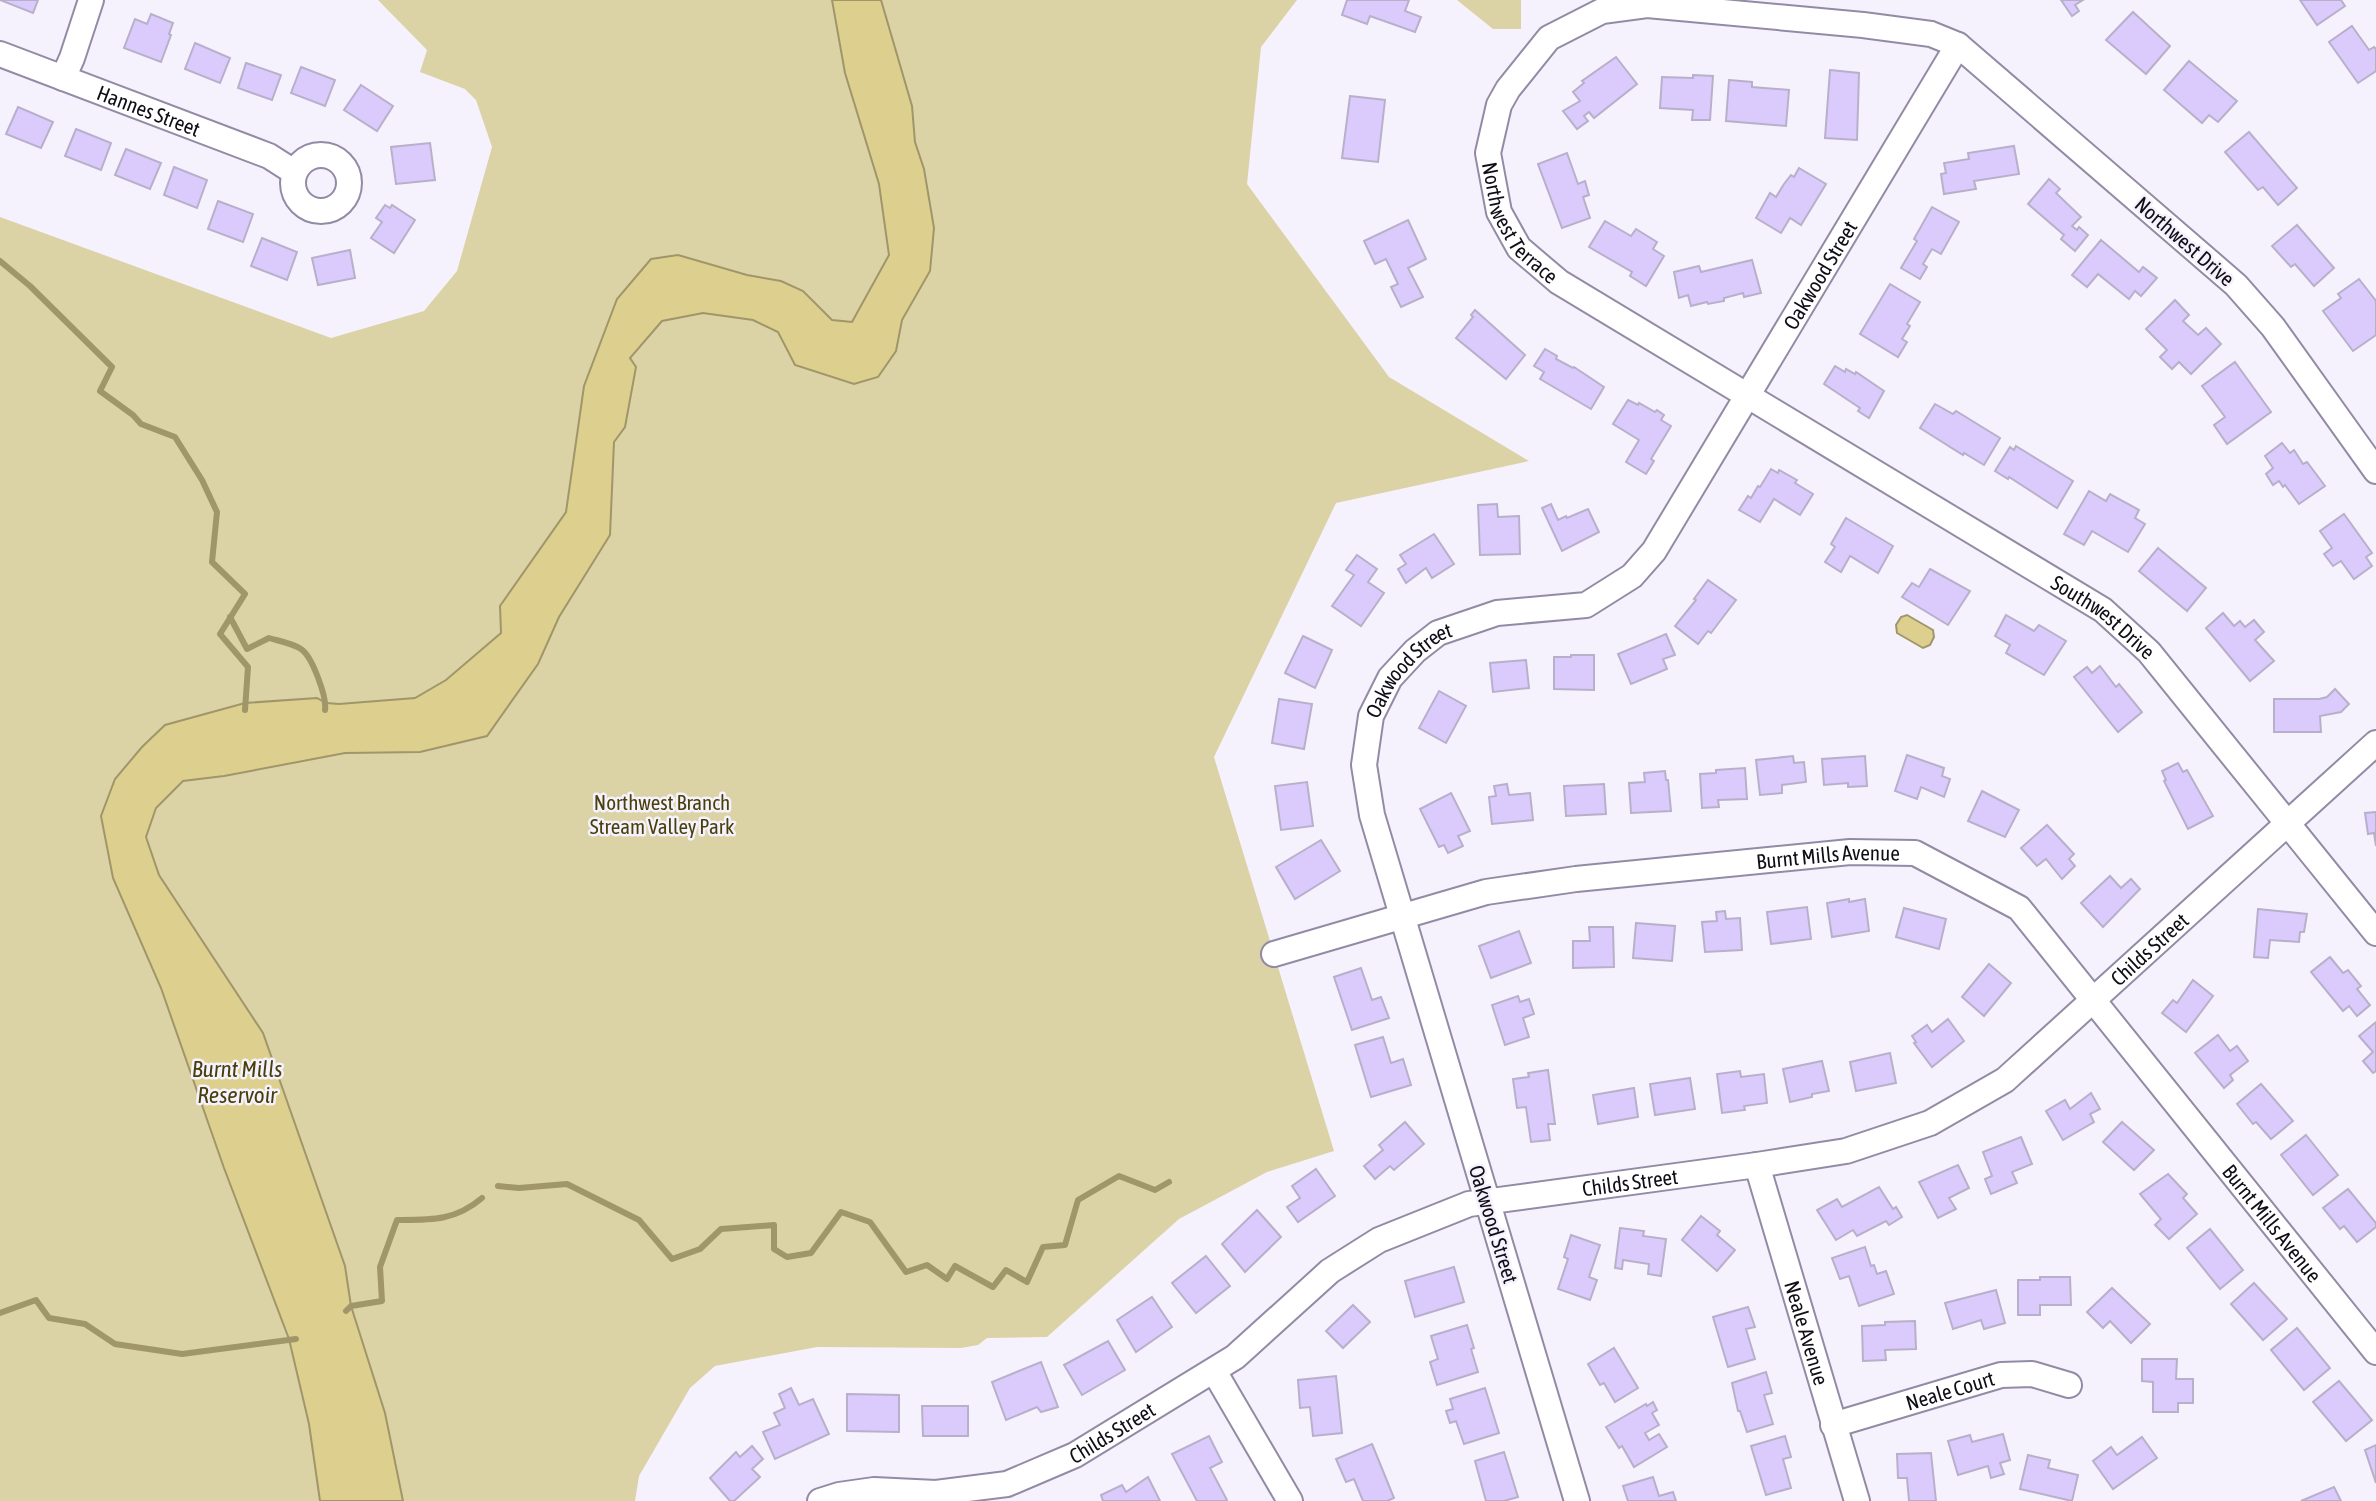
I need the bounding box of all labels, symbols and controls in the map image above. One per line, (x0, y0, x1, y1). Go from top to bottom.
street label: Hannes Street (94, 80, 204, 141)
street label: Northwest Terrace (1478, 160, 1563, 288)
street label: Northwest Drive (2131, 191, 2239, 291)
street label: Oakwood Street (1778, 216, 1862, 334)
street label: Southwest Drive (2047, 570, 2160, 664)
street label: Oakwood Street (1360, 617, 1455, 722)
park label: Northwest Branch Stream Valley Park (590, 790, 734, 838)
street label: Burnt Mills Avenue (1755, 840, 1900, 873)
street label: Childs Street (2105, 908, 2193, 990)
water label: Burnt Mills Reservoir (192, 1056, 282, 1108)
street label: Burnt Mills Avenue (2218, 1159, 2327, 1287)
street label: Oakwood Street (1465, 1162, 1523, 1286)
street label: Childs Street (1581, 1164, 1679, 1201)
street label: Neale Avenue (1780, 1278, 1834, 1388)
street label: Neale Court (1903, 1366, 1997, 1415)
street label: Childs Street (1066, 1397, 1159, 1468)

